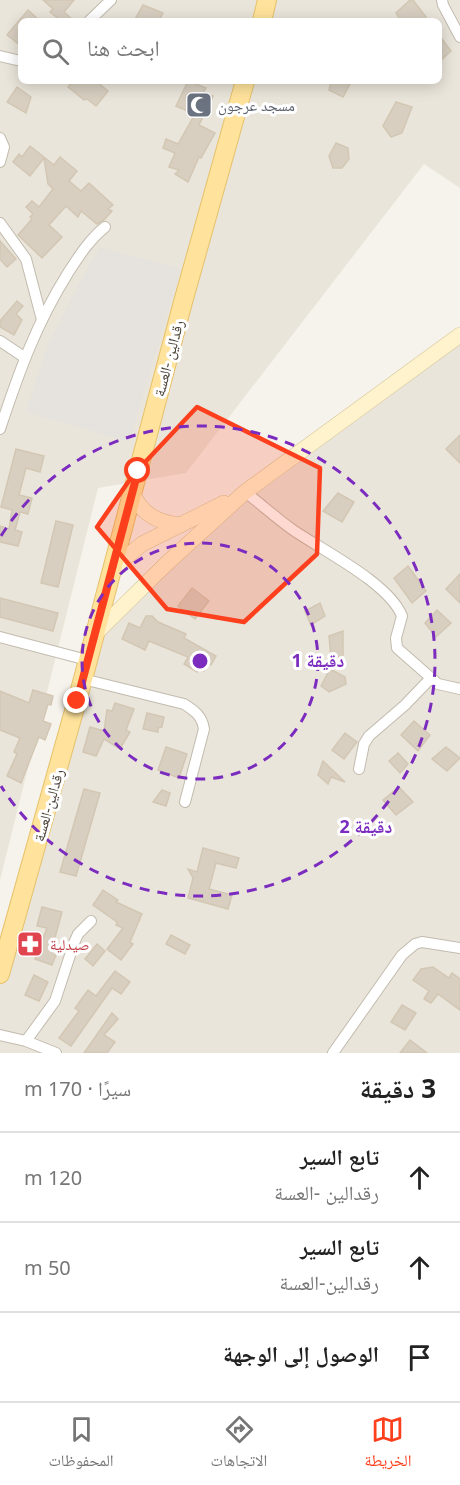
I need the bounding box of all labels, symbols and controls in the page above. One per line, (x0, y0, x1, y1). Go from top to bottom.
search box (18, 18, 442, 84)
text: ابحث هنا (87, 32, 160, 62)
icon: search (39, 35, 72, 68)
mosque icon: مسجد عرجون (184, 90, 214, 120)
place label: مسجد عرجون (218, 95, 295, 116)
street label: رقدالين -العسة (148, 317, 189, 399)
route start (124, 457, 150, 483)
text: 1 دقيقة (292, 648, 345, 672)
centre of rings (190, 651, 210, 671)
route end (63, 687, 89, 713)
street label: رقدالين-العسة (28, 766, 69, 844)
text: 2 دقيقة (340, 814, 393, 838)
pharmacy icon: صيدلية (15, 929, 45, 959)
place label: صيدلية (50, 934, 90, 954)
text: 3 دقيقة (360, 1070, 436, 1106)
text: سيرًا · 170 m (24, 1075, 131, 1102)
text: تابع السير (300, 1141, 379, 1171)
icon: ahead (403, 1161, 436, 1194)
text: 120 m (24, 1164, 82, 1191)
text: رقدالين -العسة (274, 1179, 379, 1206)
text: تابع السير (300, 1231, 379, 1261)
icon: ahead (403, 1251, 436, 1284)
text: 50 m (24, 1254, 71, 1281)
text: رقدالين-العسة (279, 1269, 379, 1296)
text: الوصول إلى الوجهة (223, 1338, 379, 1368)
icon: arrive (403, 1341, 436, 1374)
tab: المحفوظات (49, 1413, 114, 1476)
tab: الاتجاهات (211, 1413, 267, 1476)
tab: الخريطة (364, 1413, 412, 1476)

